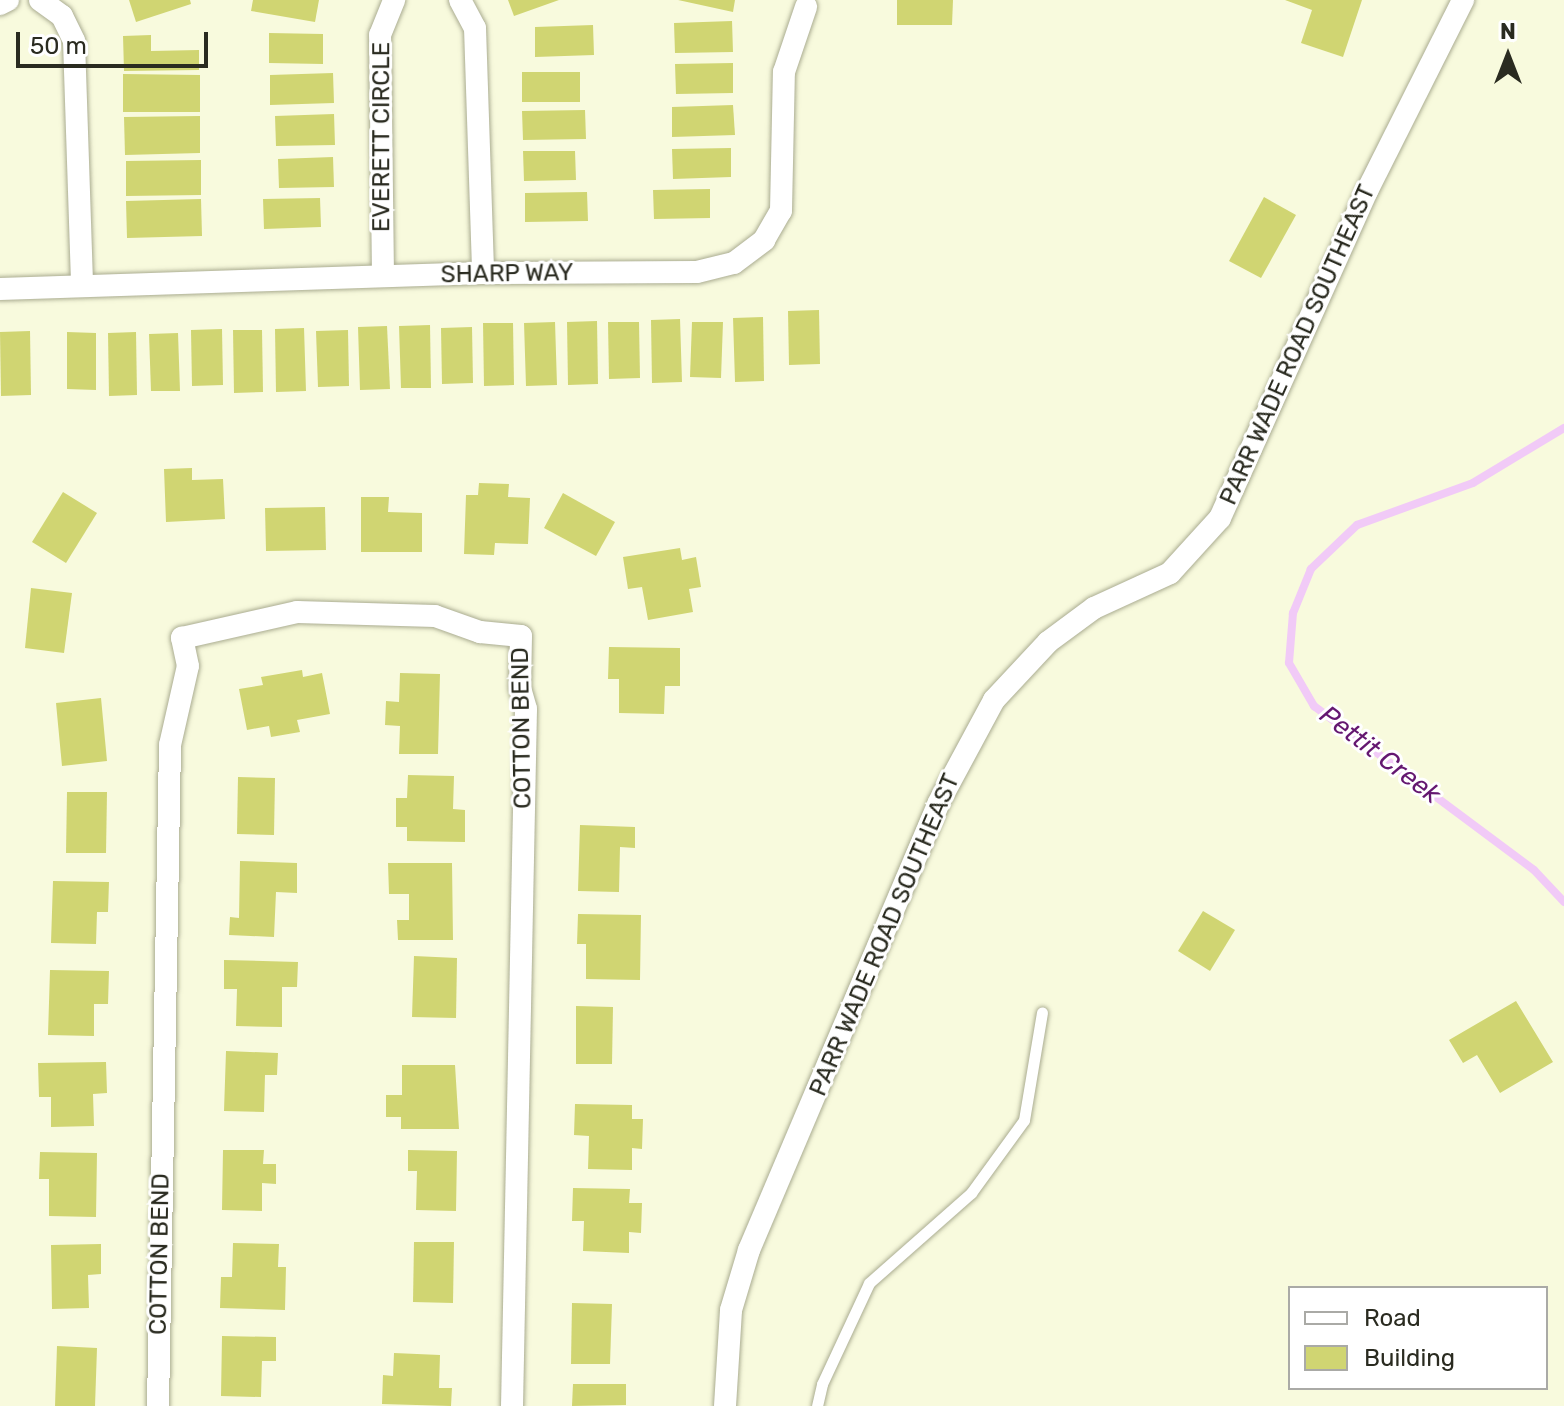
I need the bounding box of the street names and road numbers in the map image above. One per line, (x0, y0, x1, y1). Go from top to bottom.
street label: EVERETT CIRCLE (368, 42, 396, 232)
street label: PARR WADE ROAD SOUTHEAST (1214, 180, 1382, 510)
street label: SHARP WAY (440, 258, 574, 290)
street label: COTTON BEND (506, 647, 538, 809)
street label: PARR WADE ROAD SOUTHEAST (804, 769, 966, 1101)
street label: COTTON BEND (144, 1173, 176, 1335)

